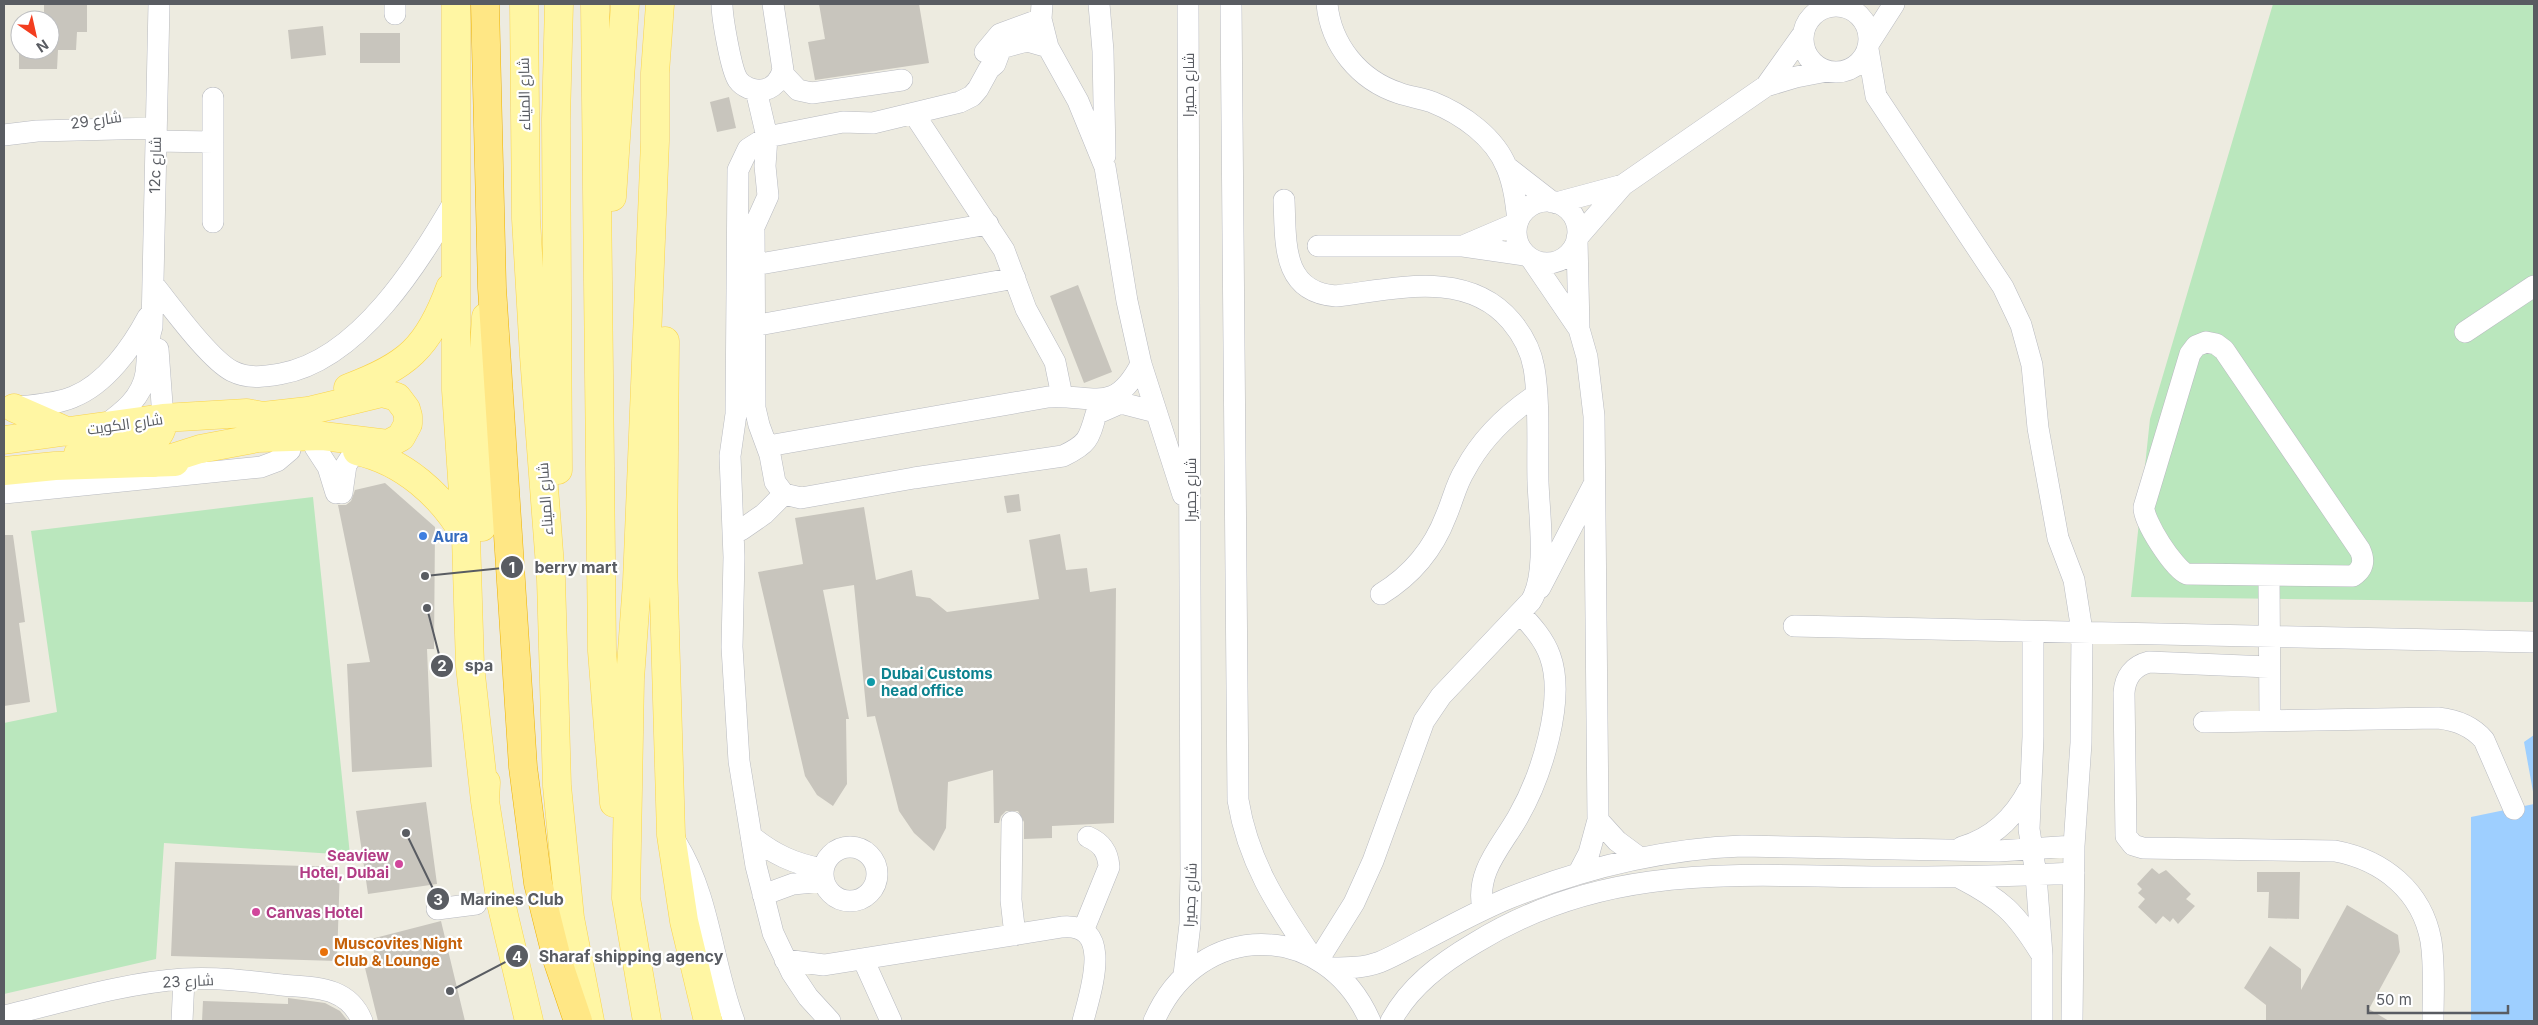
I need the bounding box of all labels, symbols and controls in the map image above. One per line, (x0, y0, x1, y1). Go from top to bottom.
north arrow (10, 10, 60, 60)
text: N (33, 36, 52, 56)
street label: شارع جميرا (1179, 53, 1200, 117)
street label: شارع الميناء (514, 57, 536, 131)
street label: شارع 29 (69, 107, 123, 135)
street label: 12c شارع (145, 136, 167, 194)
street label: شارع الكويت (86, 409, 164, 441)
street label: شارع جميرا (1181, 458, 1202, 522)
street label: شارع الميناء (533, 462, 559, 536)
place label: Aura (433, 527, 468, 546)
marker: Aura (417, 530, 429, 542)
callout: berry mart (499, 552, 627, 583)
text: berry mart (534, 557, 618, 577)
text: 1 (509, 558, 515, 577)
callout: spa (429, 650, 503, 681)
text: spa (465, 655, 493, 675)
text: 2 (437, 656, 447, 675)
place label: Dubai Customs head office (881, 664, 993, 700)
marker: Dubai Customs head office (865, 676, 877, 688)
place label: Seaview Hotel, Dubai (300, 846, 389, 882)
marker: Seaview Hotel, Dubai (393, 858, 405, 870)
street label: شارع جميرا (1179, 862, 1203, 928)
callout: Marines Club (425, 884, 574, 915)
text: Marines Club (460, 889, 564, 909)
text: 3 (433, 890, 443, 909)
place label: Canvas Hotel (266, 903, 363, 922)
marker: Canvas Hotel (250, 906, 262, 918)
place label: Muscovites Night Club & Lounge (334, 934, 463, 970)
callout: Sharaf shipping agency (504, 941, 734, 972)
marker: Muscovites Night Club & Lounge (318, 946, 330, 958)
text: Sharaf shipping agency (539, 946, 724, 966)
text: 4 (512, 947, 522, 966)
street label: شارع 23 (162, 970, 214, 994)
scale bar (2368, 982, 2508, 1014)
text: 50 m (2376, 990, 2412, 1009)

